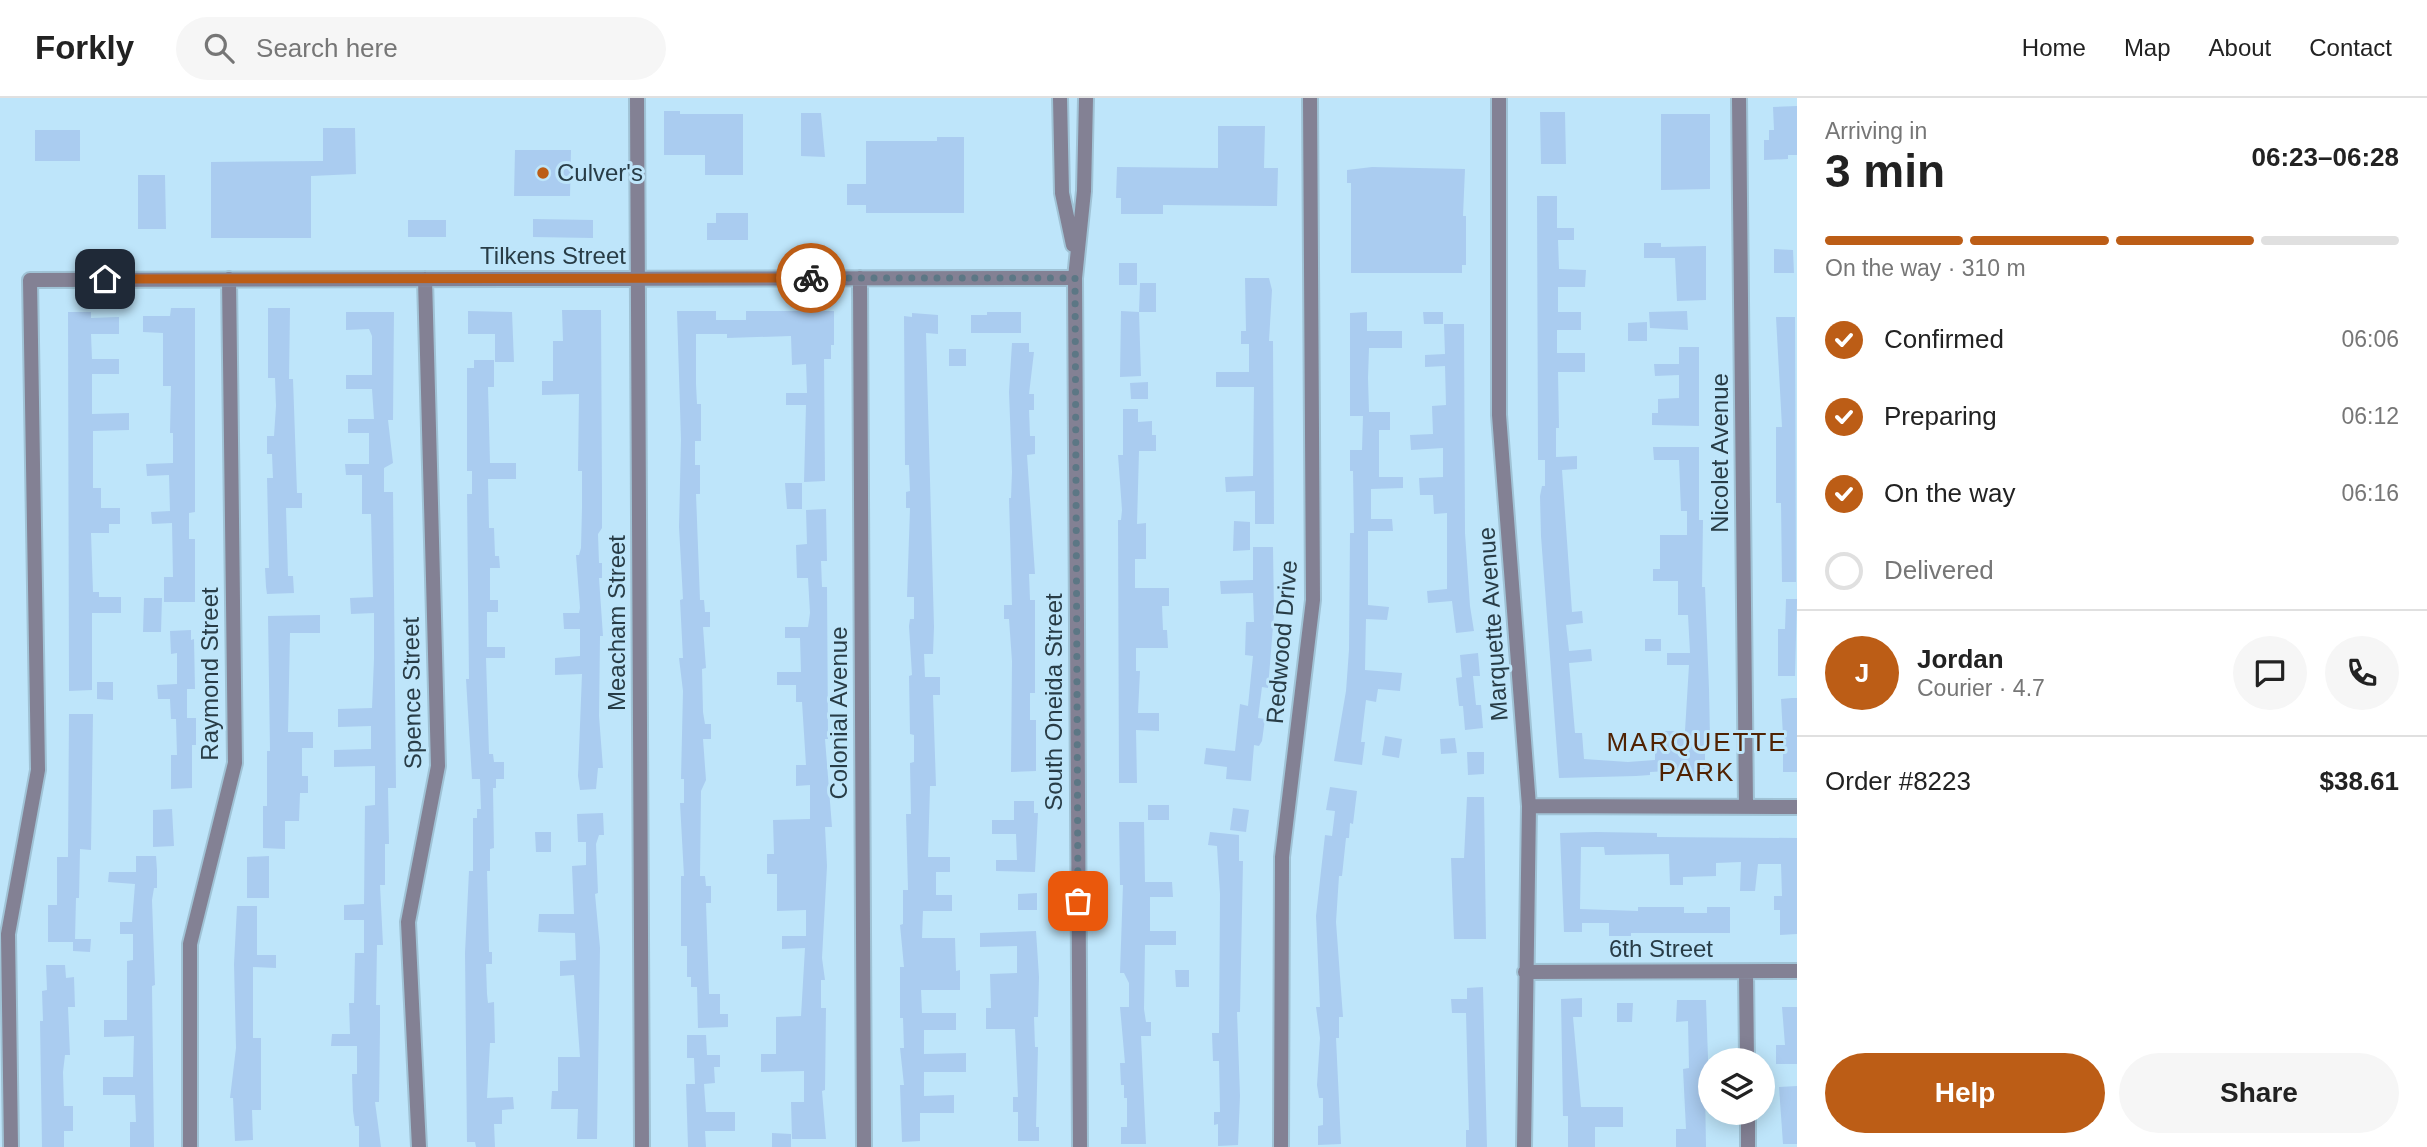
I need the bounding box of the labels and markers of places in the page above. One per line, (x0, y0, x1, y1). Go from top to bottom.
place label: Culver's (557, 159, 643, 186)
marker: Culver's (535, 165, 551, 181)
pin (75, 249, 135, 309)
pin (1048, 871, 1108, 931)

